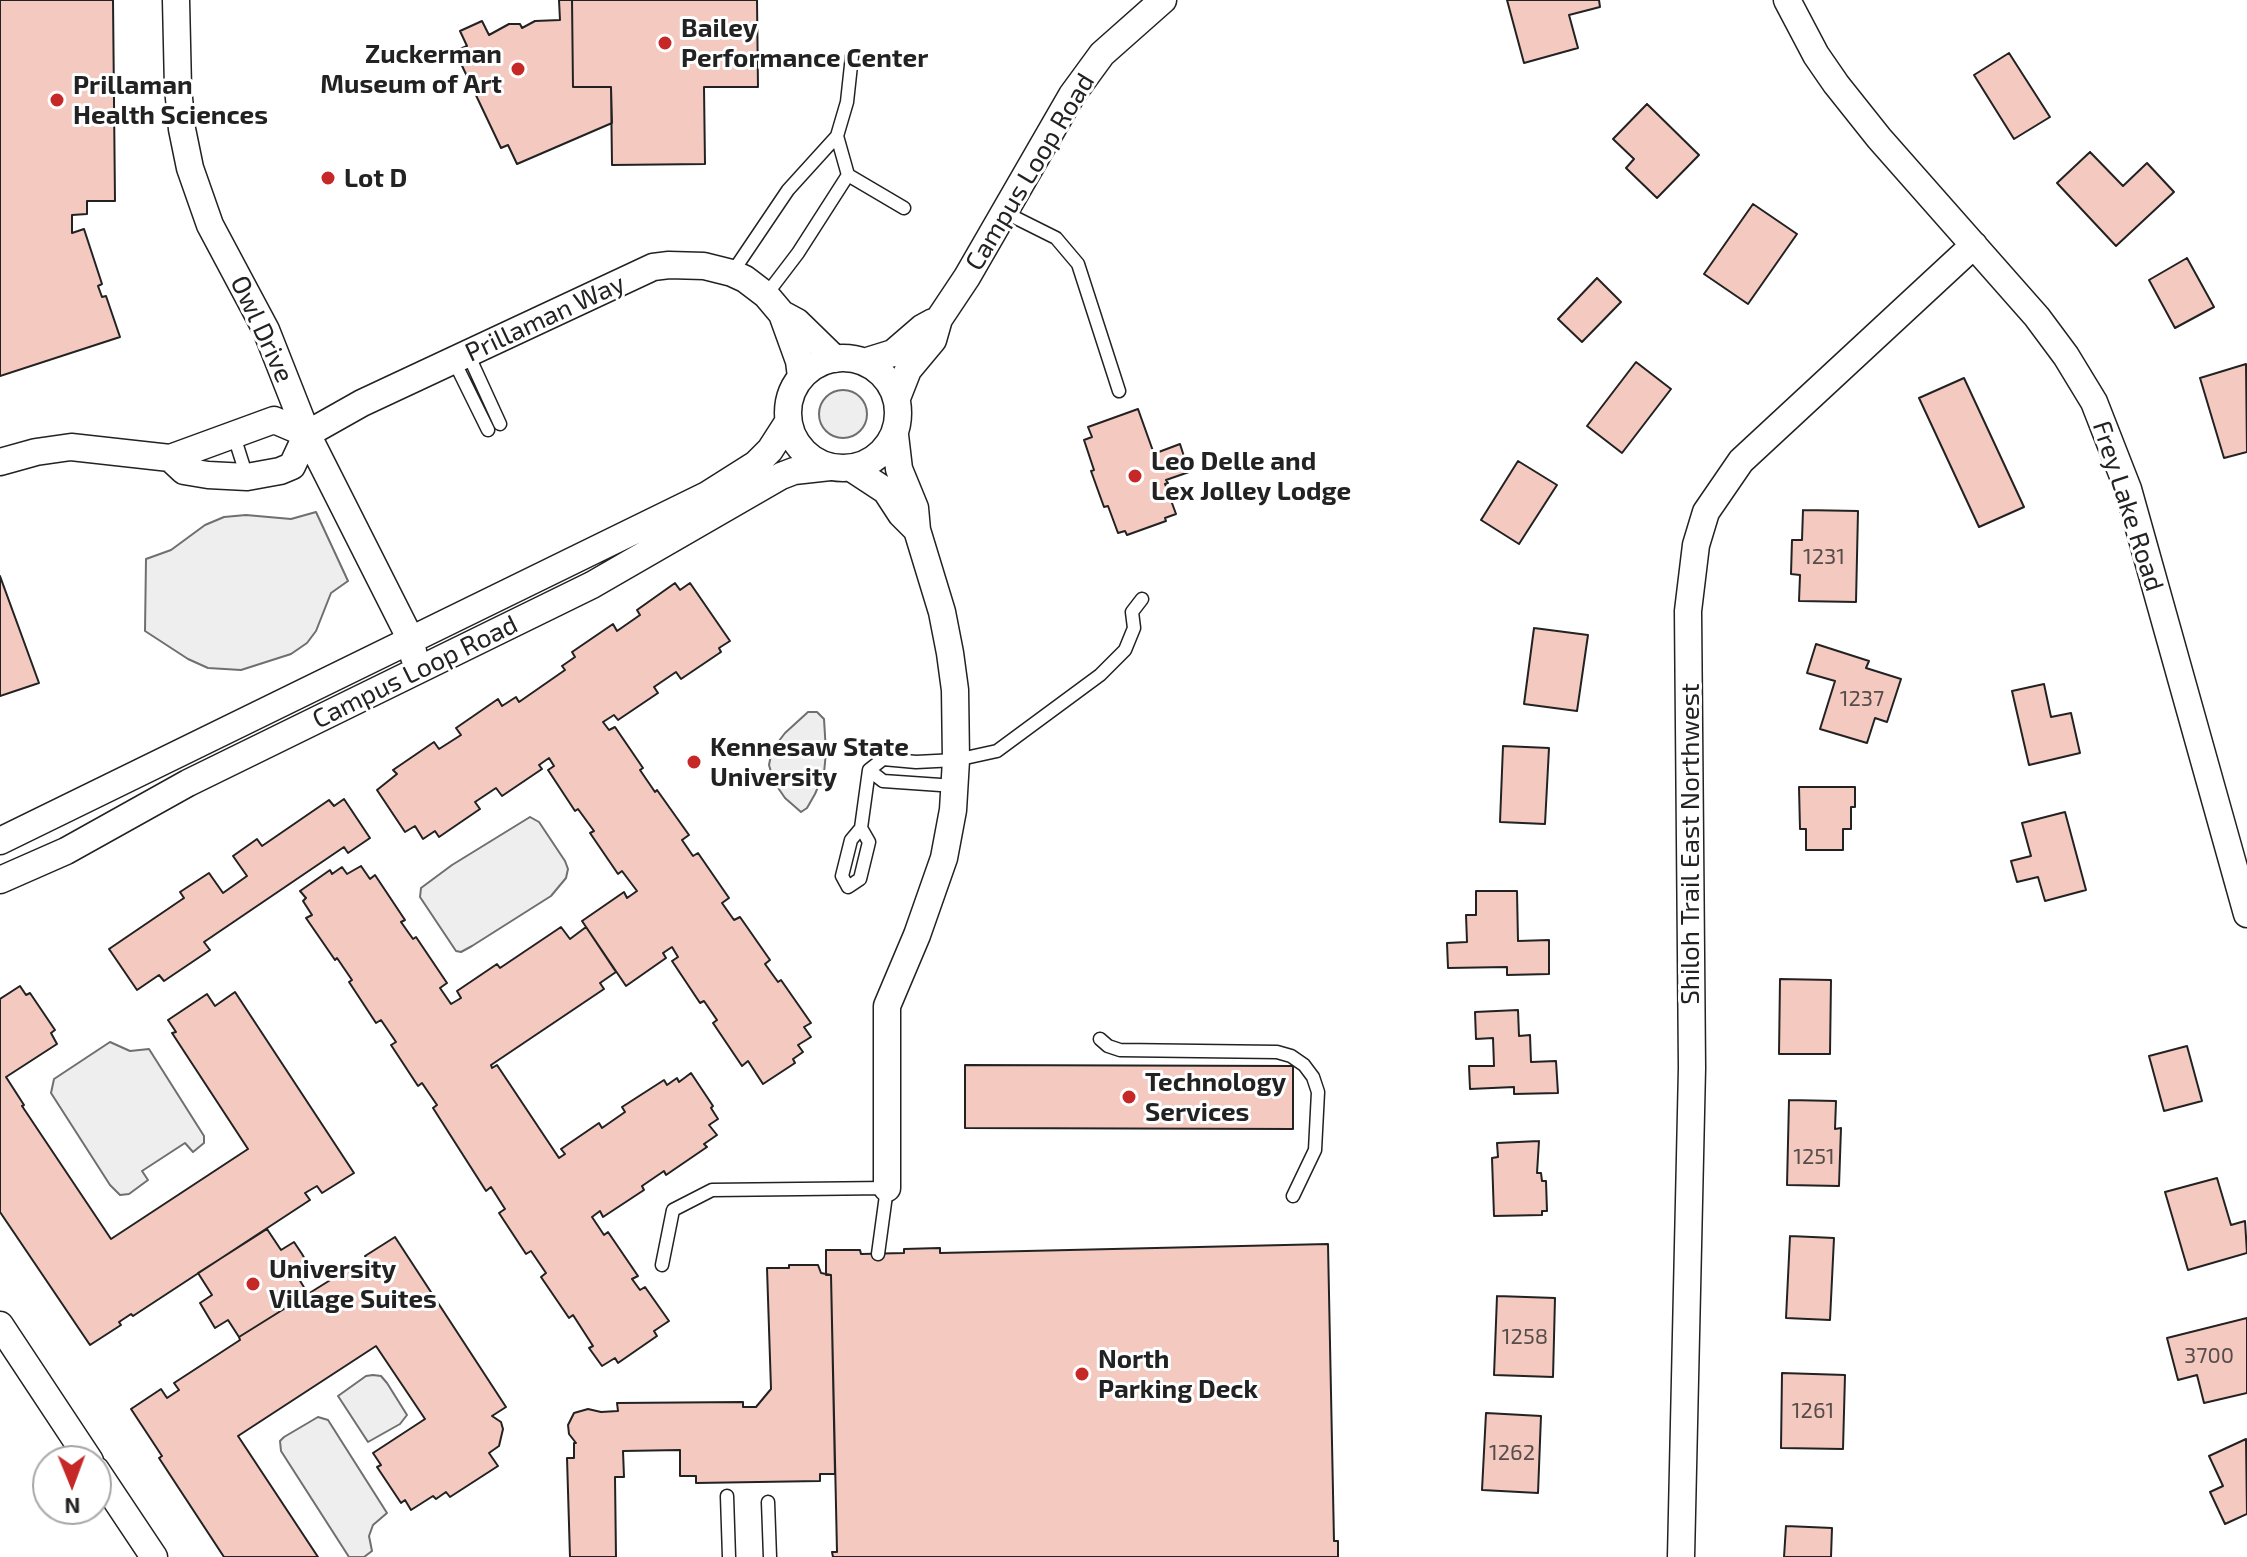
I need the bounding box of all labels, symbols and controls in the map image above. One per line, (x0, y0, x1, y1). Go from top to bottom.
place label: Bailey Performance Center (681, 12, 928, 74)
marker: Bailey Performance Center (656, 34, 674, 52)
place label: Zuckerman Museum of Art (320, 38, 502, 100)
marker: Zuckerman Museum of Art (509, 60, 527, 78)
street label: Campus Loop Road (959, 68, 1101, 276)
place label: Prillaman Health Sciences (73, 69, 268, 130)
marker: Prillaman Health Sciences (48, 91, 66, 109)
place label: Lot D (344, 162, 407, 194)
marker: Lot D (319, 169, 337, 187)
street label: Prillaman Way (460, 267, 630, 369)
street label: Owl Drive (224, 271, 300, 387)
street label: Frey Lake Road (2086, 417, 2170, 595)
place label: Leo Delle and Lex Jolley Lodge (1151, 445, 1351, 506)
marker: Leo Delle and Lex Jolley Lodge (1126, 467, 1144, 485)
house number: 1231 (1803, 544, 1845, 570)
street label: Campus Loop Road (307, 609, 523, 735)
street label: Shiloh Trail East Northwest (1674, 683, 1706, 1005)
house number: 1237 (1840, 686, 1884, 712)
place label: Kennesaw State University (710, 731, 909, 792)
marker: Kennesaw State University (685, 753, 703, 771)
place label: Technology Services (1145, 1066, 1286, 1128)
marker: Technology Services (1120, 1088, 1138, 1106)
house number: 1251 (1793, 1144, 1835, 1170)
place label: University Village Suites (269, 1253, 437, 1314)
marker: University Village Suites (244, 1275, 262, 1293)
house number: 1258 (1502, 1324, 1548, 1350)
place label: North Parking Deck (1098, 1343, 1258, 1404)
house number: 3700 (2184, 1343, 2234, 1369)
marker: North Parking Deck (1073, 1365, 1091, 1383)
house number: 1261 (1792, 1398, 1834, 1424)
house number: 1262 (1489, 1440, 1535, 1466)
north arrow (32, 1445, 112, 1525)
text: N (64, 1494, 81, 1520)

